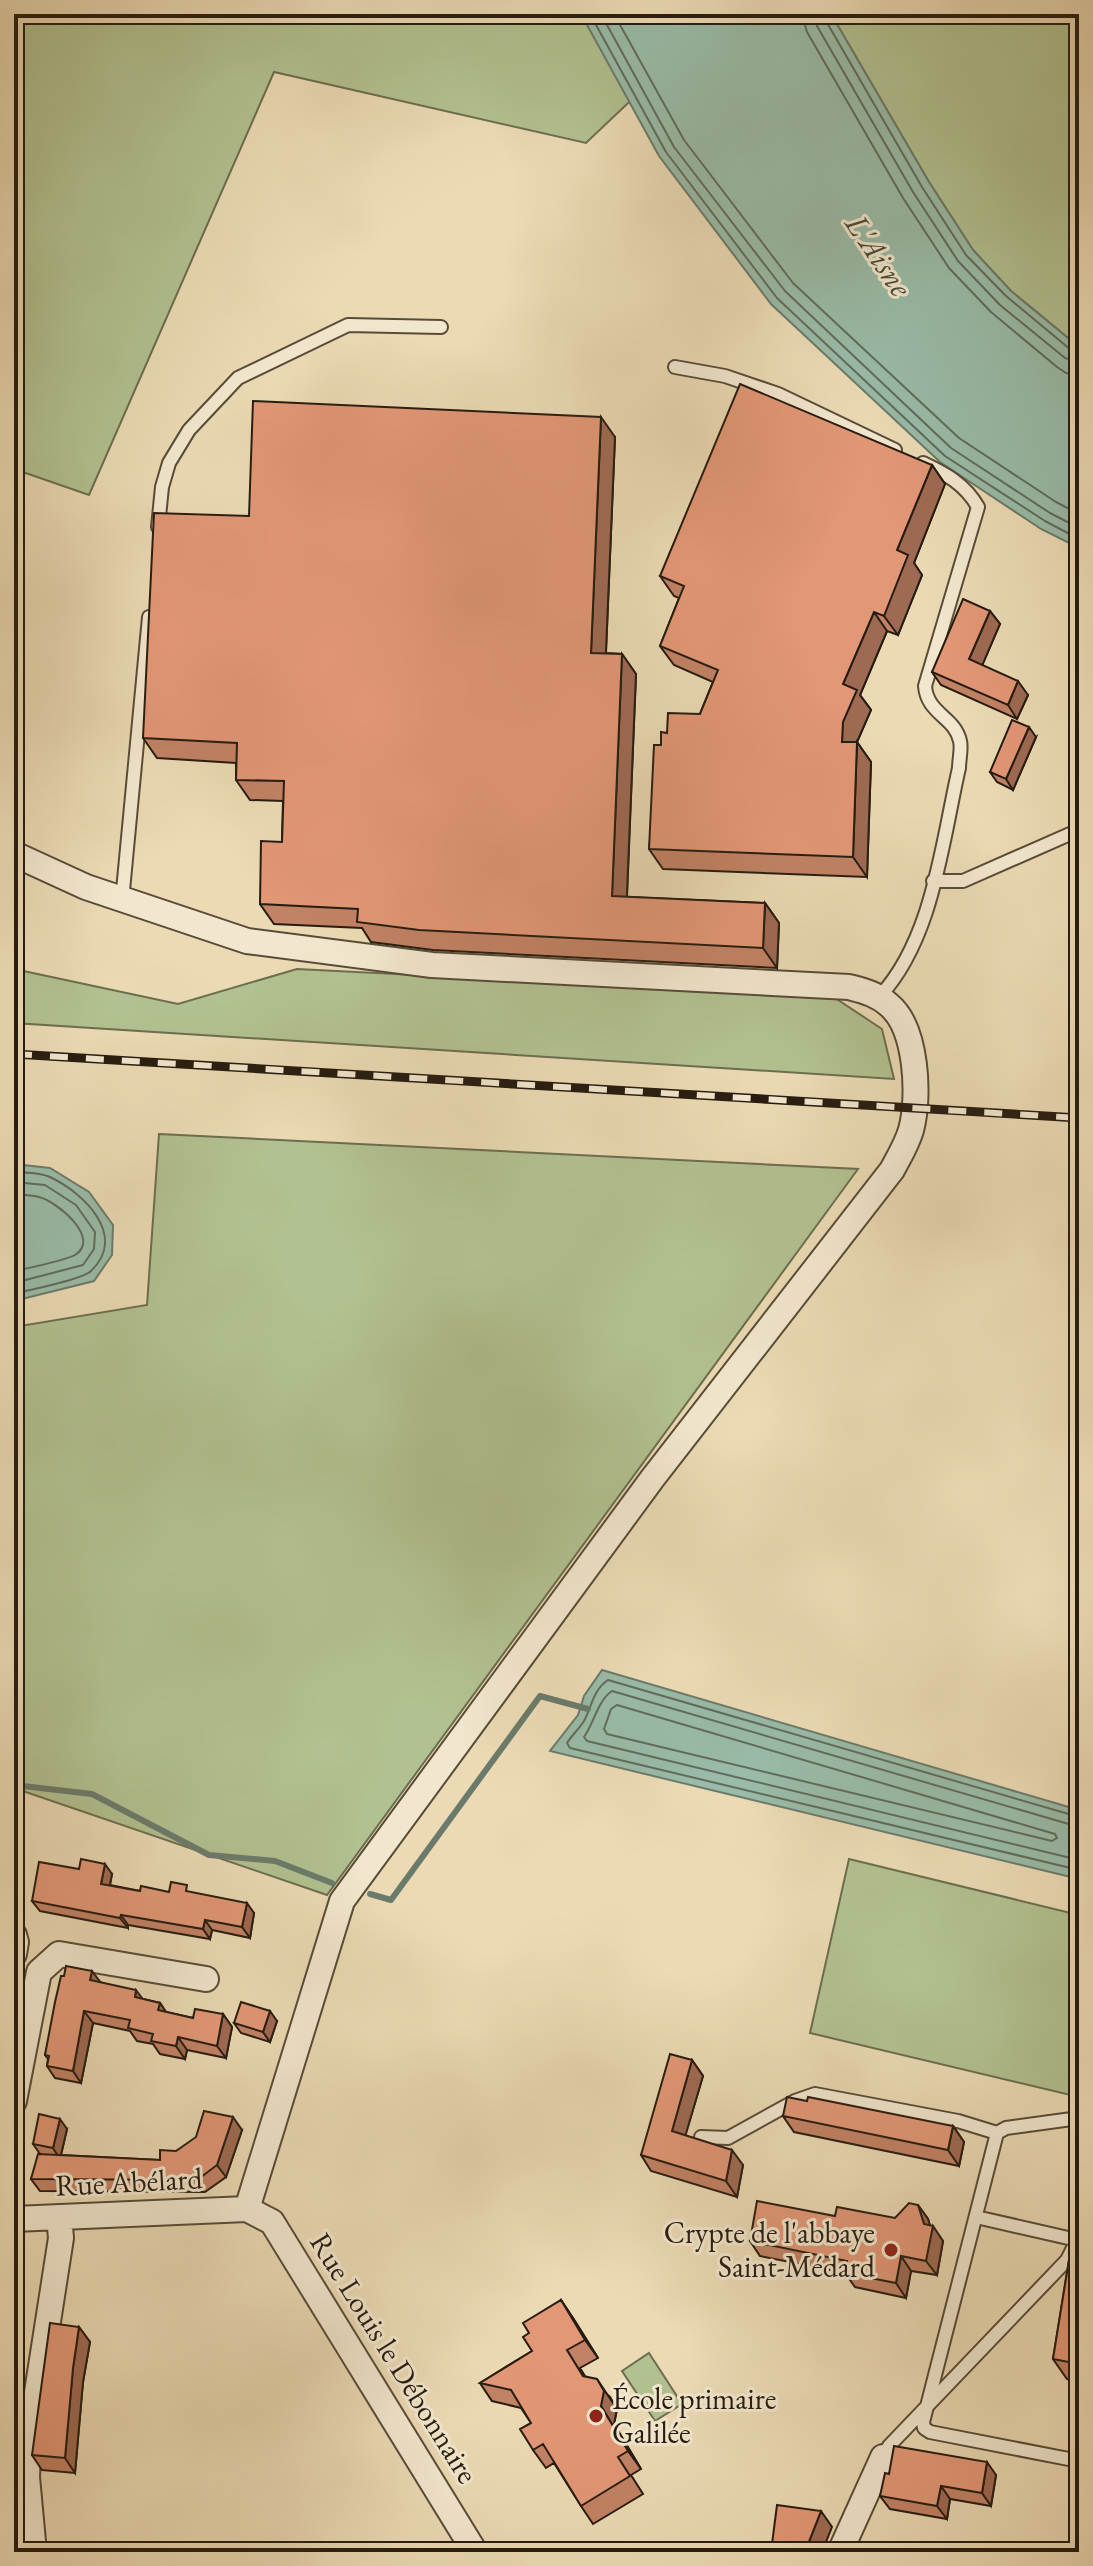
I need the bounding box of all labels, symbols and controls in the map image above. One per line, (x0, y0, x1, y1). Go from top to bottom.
water label: L'Aisne (835, 204, 923, 306)
street label: Rue Abélard (54, 2158, 204, 2205)
place label: Crypte de l'abbaye Saint-Médard (664, 2213, 876, 2286)
street label: Rue Louis le Débonnaire (301, 2225, 487, 2490)
marker: Crypte de l'abbaye Saint-Médard (882, 2241, 900, 2259)
place label: École primaire Galilée (612, 2379, 776, 2452)
marker: École primaire Galilée (587, 2407, 605, 2425)

